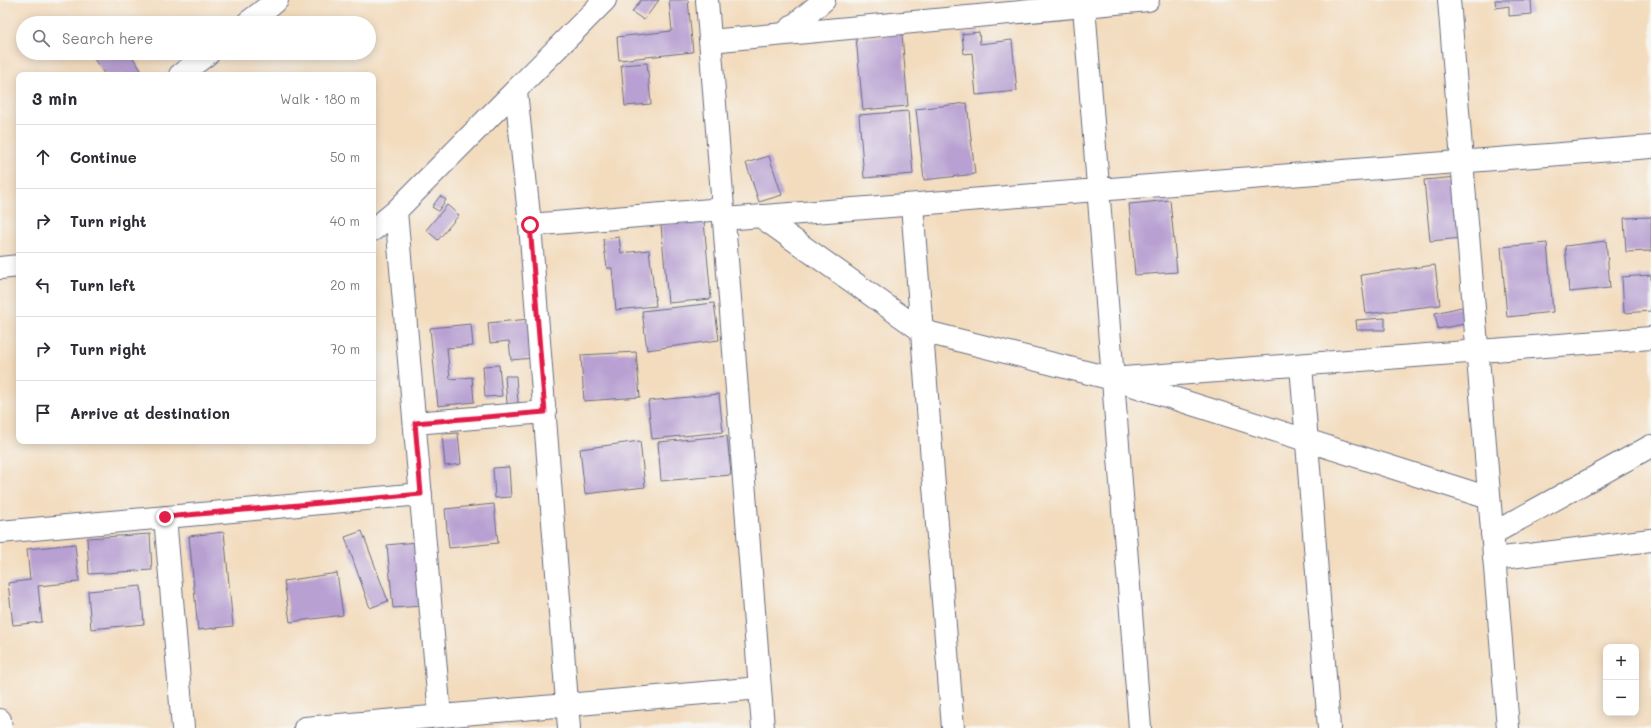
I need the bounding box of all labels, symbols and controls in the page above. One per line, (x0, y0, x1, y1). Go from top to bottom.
search box (16, 16, 376, 60)
icon: search (30, 27, 52, 49)
text: Search here (62, 28, 153, 48)
text: 3 min (32, 87, 77, 109)
text: Walk · 180 m (280, 90, 360, 107)
icon: ahead (32, 146, 54, 168)
text: Continue (70, 147, 137, 167)
text: 50 m (330, 148, 360, 165)
icon: right (32, 210, 54, 232)
text: Turn right (70, 211, 147, 231)
text: 40 m (330, 212, 360, 229)
route start (521, 216, 539, 234)
icon: left (32, 274, 54, 296)
text: Turn left (70, 275, 135, 295)
text: 20 m (330, 276, 360, 293)
icon: right (32, 338, 54, 360)
text: Turn right (70, 339, 147, 359)
text: 70 m (330, 340, 360, 357)
icon: arrive (32, 402, 54, 424)
text: Arrive at destination (70, 403, 230, 423)
route end (156, 508, 174, 526)
map controls (1603, 644, 1639, 716)
button: + (1603, 644, 1639, 680)
button: − (1603, 680, 1639, 716)

